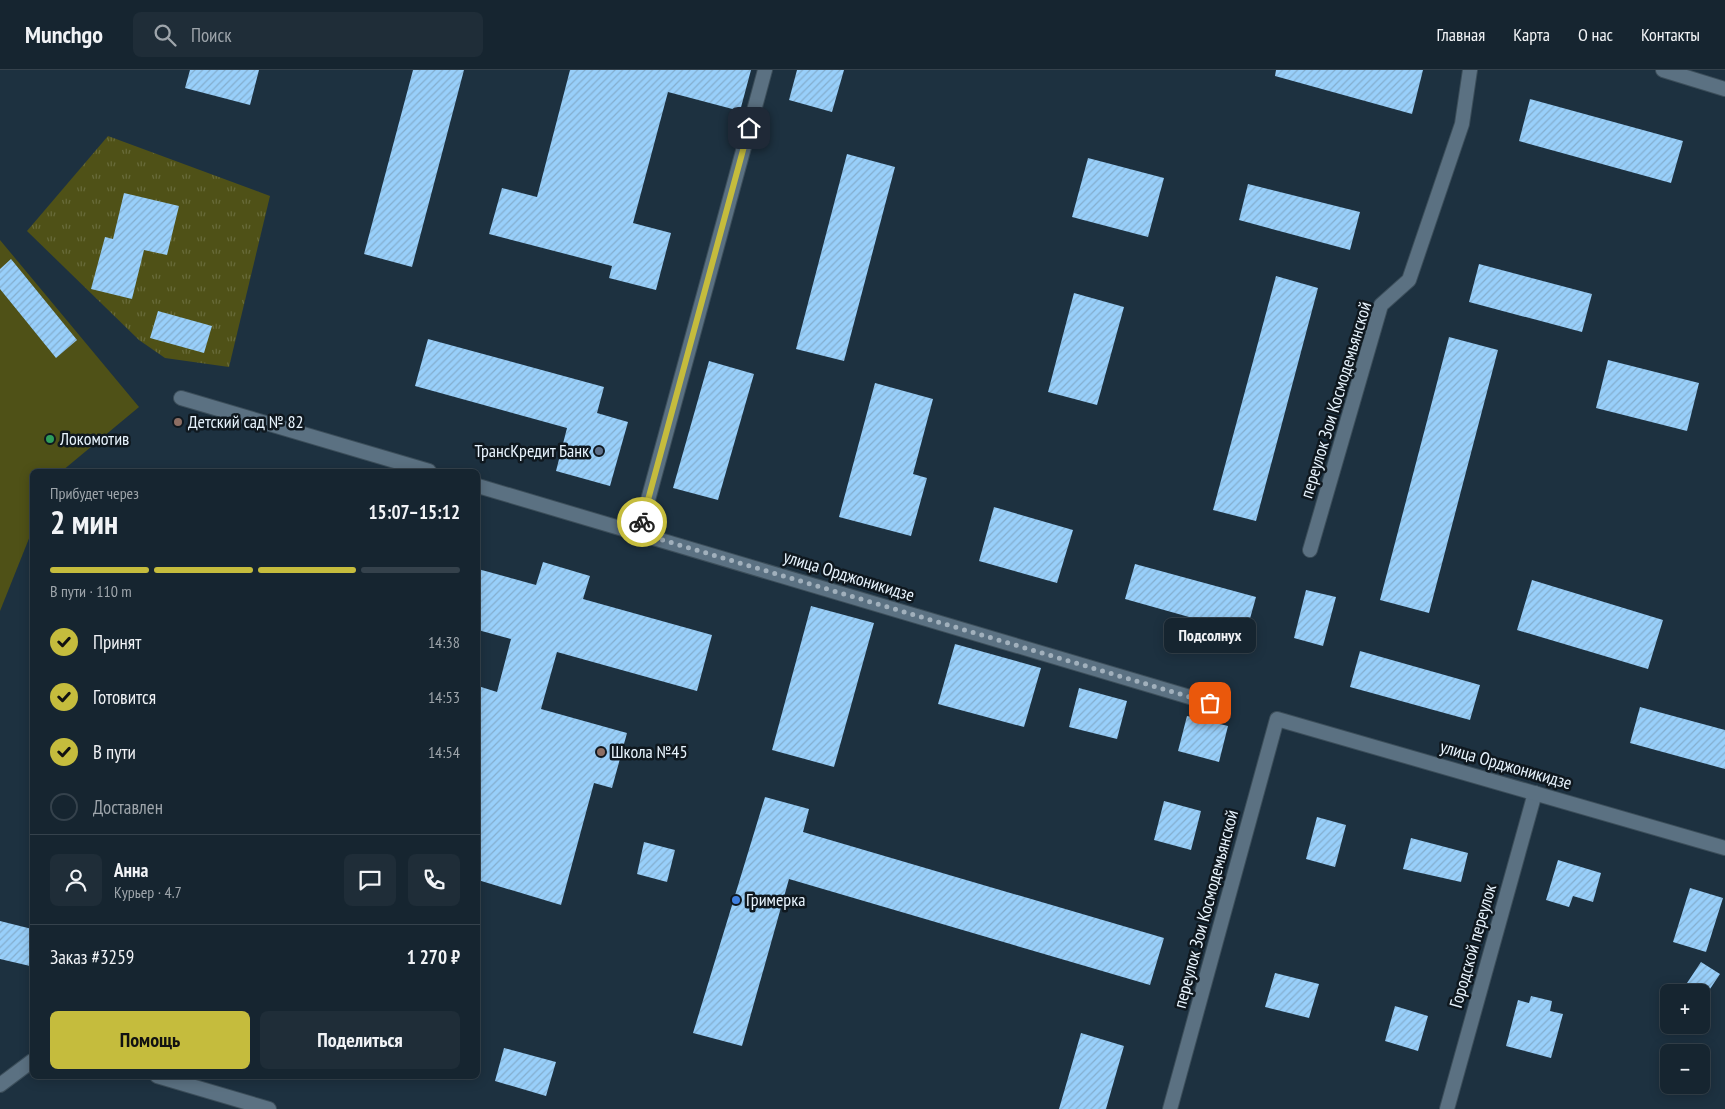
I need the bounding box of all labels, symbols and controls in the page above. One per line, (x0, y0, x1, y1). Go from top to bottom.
search box (133, 12, 483, 57)
text: Munchgo (25, 19, 103, 50)
icon: search (151, 21, 179, 49)
text: Поиск (191, 23, 232, 47)
text: Главная (1437, 23, 1485, 46)
text: Карта (1513, 23, 1550, 46)
text: О нас (1578, 23, 1613, 46)
text: Контакты (1641, 23, 1700, 46)
pin (728, 107, 770, 149)
icon: home (735, 114, 763, 142)
street label: переулок Зои Космодемьянской (1295, 299, 1376, 501)
place label: Детский сад № 82 (188, 410, 304, 433)
marker: Детский сад № 82 (172, 416, 184, 428)
place label: Локомотив (59, 427, 129, 450)
marker: Локомотив (44, 433, 56, 445)
place label: ТрансКредит Банк (475, 439, 589, 462)
marker: ТрансКредит Банк (593, 445, 605, 457)
text: Прибудет через (50, 483, 139, 503)
courier (617, 497, 667, 547)
text: 15:07–15:12 (368, 500, 460, 524)
text: 2 мин (50, 501, 118, 543)
icon: bike (628, 508, 656, 536)
street label: улица Орджоникидзе (781, 545, 917, 606)
text: В пути · 110 m (50, 581, 132, 601)
callout: Подсолнух (1164, 618, 1256, 653)
text: Подсолнух (1178, 625, 1242, 645)
icon: check (50, 628, 78, 656)
text: Принят (93, 630, 141, 654)
text: 14:38 (428, 632, 460, 652)
pin (1189, 682, 1231, 724)
icon: check (50, 683, 78, 711)
text: Готовится (93, 685, 156, 709)
text: 14:53 (428, 687, 460, 707)
icon: bag (1196, 689, 1224, 717)
street label: улица Орджоникидзе (1438, 735, 1575, 794)
icon: check (50, 738, 78, 766)
text: В пути (93, 740, 136, 764)
place label: Школа №45 (611, 740, 688, 763)
text: 14:54 (428, 742, 460, 762)
marker: Школа №45 (595, 746, 607, 758)
text: Доставлен (93, 795, 163, 819)
street label: переулок Зои Космодемьянской (1168, 807, 1243, 1011)
button: person (50, 854, 102, 906)
button: chat (344, 854, 396, 906)
button: phone (408, 854, 460, 906)
text: Анна (114, 858, 148, 882)
street label: Городской переулок (1444, 881, 1501, 1010)
text: Курьер · 4.7 (114, 882, 182, 902)
place label: Гримерка (746, 888, 805, 911)
marker: Гримерка (730, 894, 742, 906)
text: Заказ #3259 (50, 945, 134, 969)
text: 1 270 ₽ (407, 945, 460, 969)
map controls (1660, 984, 1710, 1094)
button: + (1660, 984, 1710, 1034)
button: Помощь (50, 1011, 250, 1069)
button: Поделиться (260, 1011, 460, 1069)
button: − (1660, 1044, 1710, 1094)

